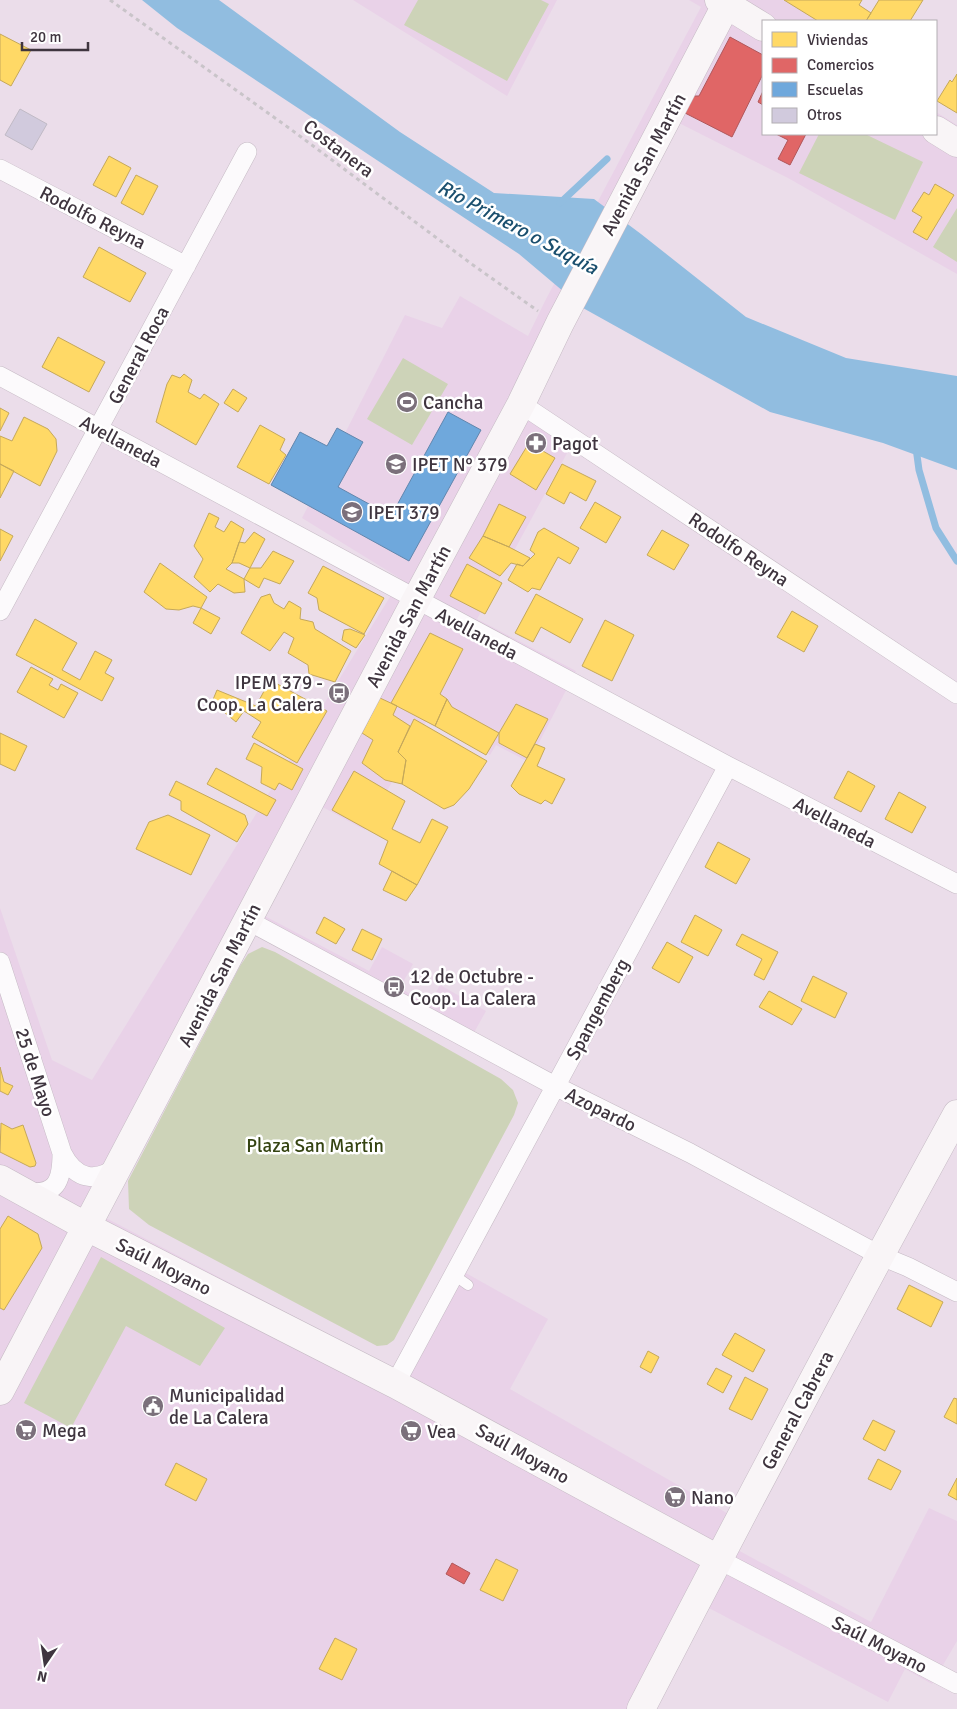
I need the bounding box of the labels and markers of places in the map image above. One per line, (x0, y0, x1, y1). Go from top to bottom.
sports icon: Cancha (395, 390, 419, 414)
place label: Cancha (423, 391, 483, 415)
pharmacy icon: Pagot (524, 431, 548, 455)
place label: Pagot (552, 432, 599, 456)
school or university icon: IPET N° 379 (384, 452, 408, 476)
place label: IPET N° 379 (412, 453, 508, 477)
school or university icon: IPET 379 (340, 500, 364, 524)
place label: IPET 379 (368, 501, 439, 525)
place label: IPEM 379 - Coop. La Calera (197, 671, 323, 717)
bus stop icon: IPEM 379 - Coop. La Calera (327, 681, 351, 705)
place label: 12 de Octubre - Coop. La Calera (410, 965, 536, 1011)
bus stop icon: 12 de Octubre - Coop. La Calera (382, 975, 406, 999)
place label: Municipalidad de La Calera (169, 1384, 285, 1430)
public building icon: Municipalidad de La Calera (141, 1394, 165, 1418)
supermarket icon: Mega (14, 1418, 38, 1442)
place label: Mega (42, 1419, 87, 1443)
supermarket icon: Vea (399, 1419, 423, 1443)
place label: Vea (427, 1420, 456, 1444)
supermarket icon: Nano (663, 1485, 687, 1509)
place label: Nano (691, 1486, 734, 1510)

